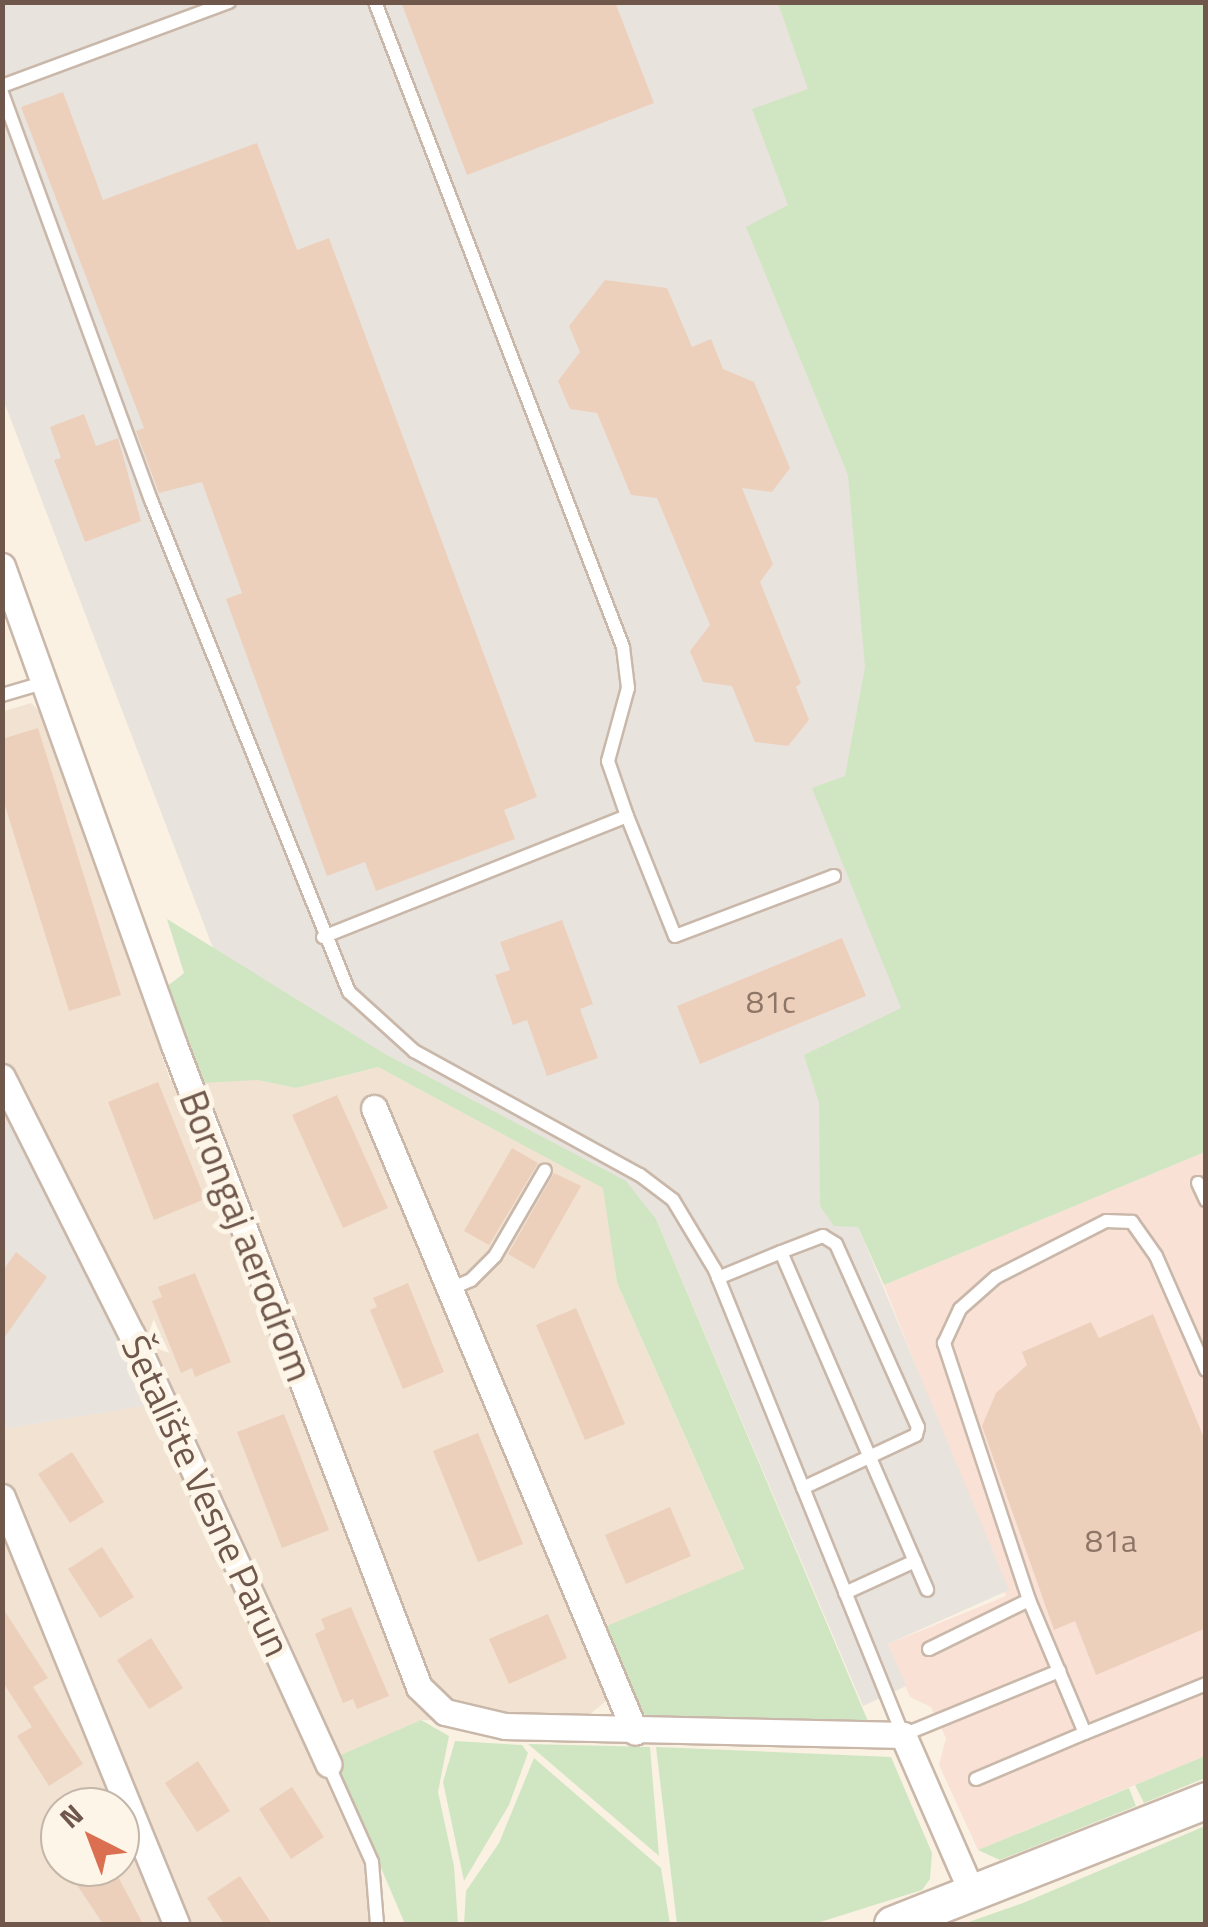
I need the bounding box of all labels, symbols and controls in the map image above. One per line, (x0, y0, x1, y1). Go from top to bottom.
house number: 81c (746, 982, 796, 1020)
street label: Borongaj aerodrom (170, 1084, 322, 1388)
street label: Šetalište Vesne Parun (112, 1328, 300, 1664)
house number: 81a (1085, 1521, 1137, 1559)
north arrow (40, 1787, 140, 1887)
text: N (49, 1793, 93, 1838)

